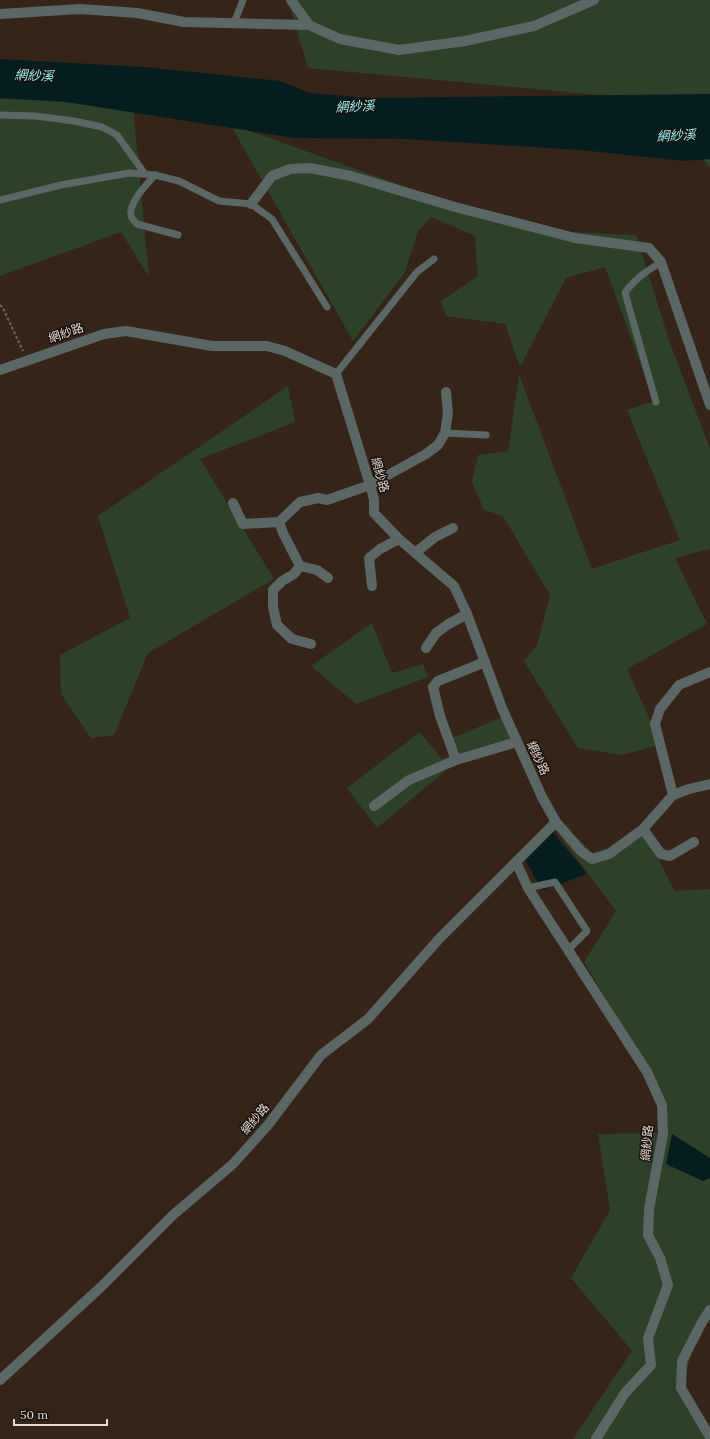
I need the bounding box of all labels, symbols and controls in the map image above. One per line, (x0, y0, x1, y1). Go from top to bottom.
water label: 網紗溪 (14, 66, 56, 85)
water label: 網紗溪 (335, 97, 377, 116)
water label: 網紗溪 (656, 126, 698, 145)
street label: 網紗路 (46, 320, 85, 345)
street label: 網紗路 (368, 455, 393, 494)
street label: 網紗路 (524, 738, 553, 777)
street label: 網紗路 (237, 1100, 272, 1137)
street label: 網紗路 (637, 1124, 656, 1162)
scale bar (14, 1401, 107, 1427)
text: 50 m (20, 1407, 48, 1422)

